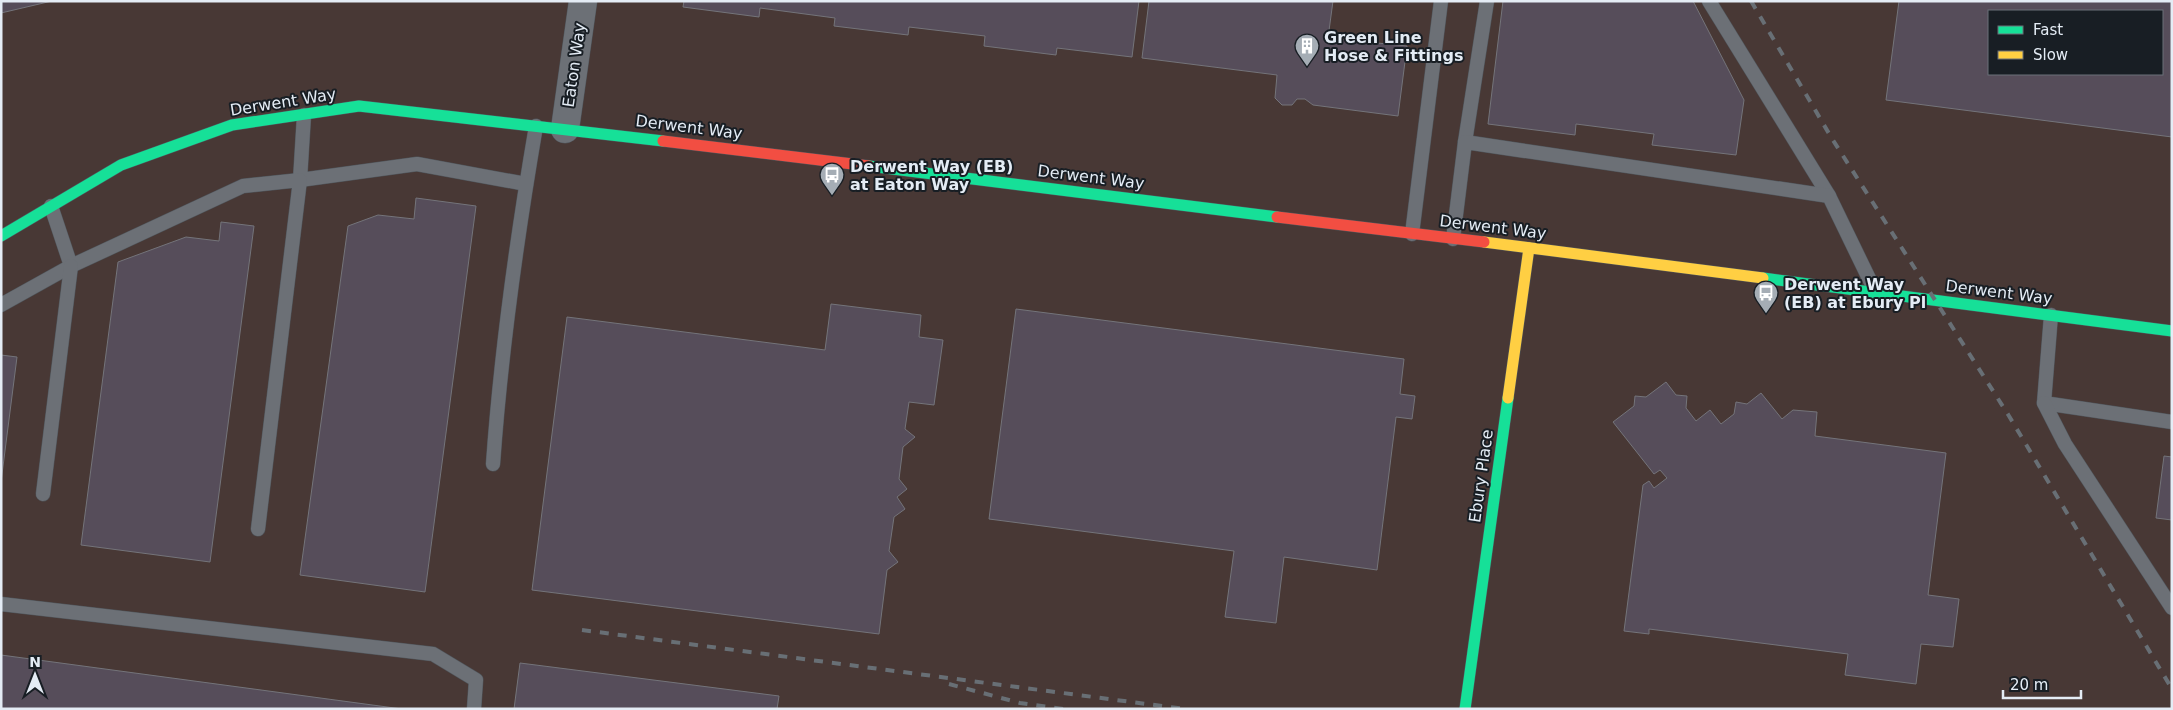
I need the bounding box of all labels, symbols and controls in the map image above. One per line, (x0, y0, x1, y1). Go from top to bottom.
legend (1988, 10, 2163, 75)
street label: Eaton Way (559, 21, 589, 109)
text: Fast (2033, 21, 2063, 39)
place label: Green Line Hose & Fittings (1324, 28, 1463, 65)
building icon: Green Line Hose & Fittings (1294, 33, 1320, 67)
text: Slow (2033, 46, 2068, 64)
street label: Derwent Way (229, 84, 337, 120)
street label: Derwent Way (635, 111, 743, 143)
place label: Derwent Way (EB) at Eaton Way (850, 157, 1013, 194)
street label: Derwent Way (1037, 161, 1145, 193)
bus stop icon: Derwent Way (EB) at Eaton Way (819, 162, 845, 196)
street label: Derwent Way (1439, 211, 1547, 243)
place label: Derwent Way (EB) at Ebury Pl (1784, 275, 1926, 312)
street label: Derwent Way (1945, 276, 2053, 308)
bus stop icon: Derwent Way (EB) at Ebury Pl (1753, 280, 1779, 314)
street label: Ebury Place (1465, 428, 1497, 524)
north arrow (10, 650, 60, 700)
text: N (29, 654, 41, 670)
scale bar (2003, 668, 2080, 700)
text: 20 m (2010, 676, 2048, 694)

